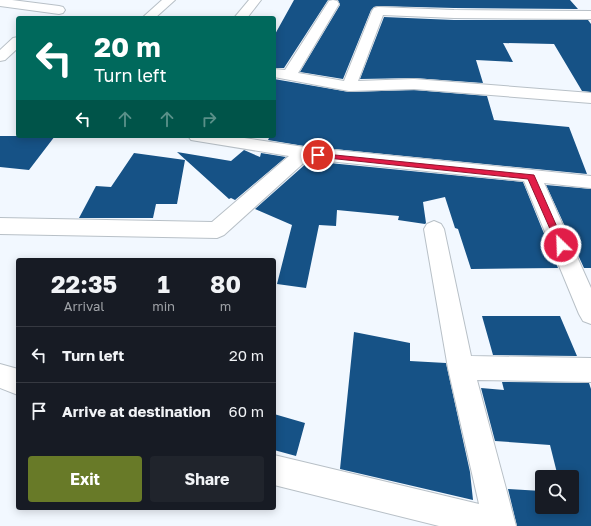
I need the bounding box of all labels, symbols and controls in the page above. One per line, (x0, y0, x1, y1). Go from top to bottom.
text: 20 m (94, 30, 161, 63)
icon: left (28, 32, 80, 84)
text: Turn left (94, 64, 167, 86)
icon: left (72, 108, 94, 130)
icon: ahead (114, 108, 136, 130)
icon: ahead (156, 108, 178, 130)
icon: right (198, 108, 220, 130)
pin (301, 138, 335, 172)
icon: arrive (307, 144, 329, 166)
position arrow (540, 224, 582, 266)
text: 22:35 (51, 269, 117, 298)
text: 1 (157, 269, 170, 298)
text: 80 (210, 269, 241, 298)
text: Arrival (64, 298, 104, 314)
text: min (152, 298, 175, 314)
text: m (220, 298, 231, 314)
icon: left (28, 344, 50, 366)
text: Turn left (62, 346, 124, 364)
text: 20 m (229, 346, 264, 364)
icon: arrive (28, 400, 50, 422)
text: Arrive at destination (62, 402, 211, 420)
text: 60 m (229, 402, 264, 420)
button: Exit (28, 456, 142, 502)
button: Share (150, 456, 264, 502)
map controls (535, 470, 579, 514)
button: search (535, 470, 579, 514)

